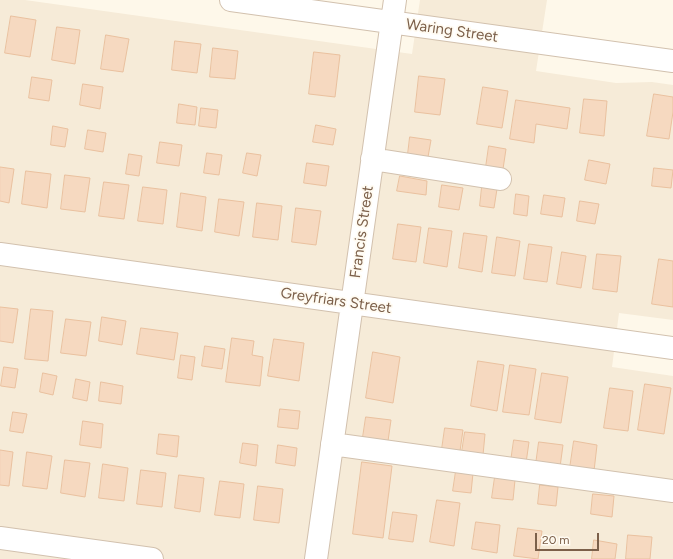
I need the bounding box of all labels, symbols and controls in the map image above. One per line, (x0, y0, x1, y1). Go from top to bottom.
street label: Waring Street (405, 16, 499, 46)
street label: Francis Street (347, 185, 377, 279)
street label: Greyfriars Street (279, 284, 393, 318)
scale bar (537, 525, 601, 551)
text: 20 m (542, 533, 570, 547)

